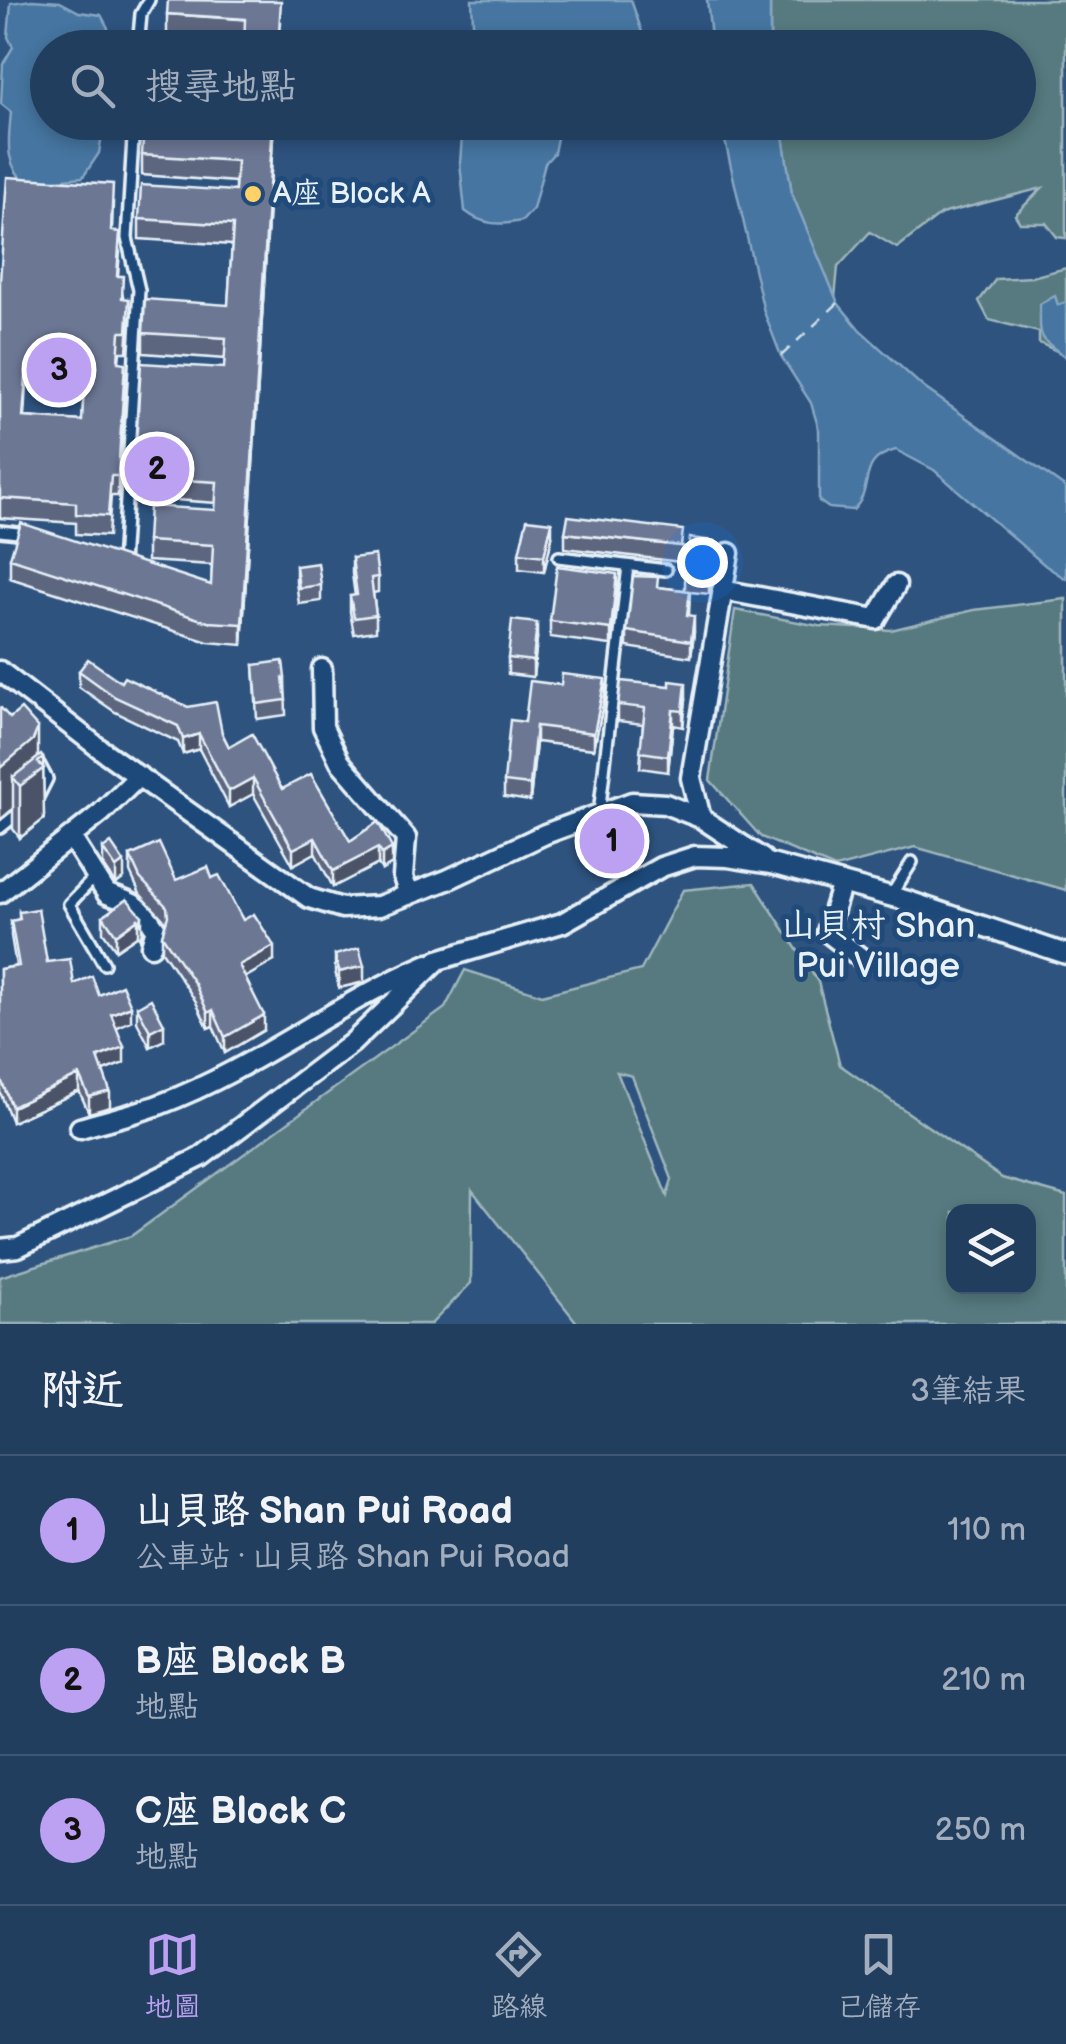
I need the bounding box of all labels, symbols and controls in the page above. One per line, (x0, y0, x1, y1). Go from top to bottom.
search box (30, 30, 1036, 140)
icon: search (65, 58, 120, 113)
text: 搜尋地點 (145, 65, 297, 110)
place label: A座 Block A (273, 176, 431, 212)
marker: A座 Block A (242, 183, 264, 205)
pin: 3 (27, 332, 92, 408)
pin: 2 (124, 432, 190, 506)
your location (677, 537, 728, 588)
pin: 1 (580, 804, 644, 878)
district label: 山貝村 Shan Pui Village (781, 905, 975, 988)
map controls (946, 1204, 1036, 1294)
button: layers (946, 1204, 1036, 1294)
text: 附近 (40, 1366, 124, 1417)
text: 3筆結果 (910, 1372, 1026, 1411)
text: 山貝路 Shan Pui Road (135, 1489, 513, 1534)
text: 1 (66, 1511, 79, 1550)
text: 110 m (947, 1511, 1026, 1550)
text: 公車站 · 山貝路 Shan Pui Road (135, 1538, 570, 1577)
text: B座 Block B (135, 1639, 346, 1684)
text: 2 (63, 1661, 82, 1700)
text: 210 m (941, 1661, 1026, 1700)
text: 地點 (135, 1688, 199, 1727)
text: C座 Block C (135, 1789, 346, 1834)
text: 3 (63, 1811, 82, 1850)
text: 250 m (935, 1811, 1026, 1850)
text: 地點 (135, 1838, 199, 1877)
tab: 地圖 (145, 1927, 201, 2024)
tab: 路線 (491, 1927, 547, 2024)
tab: 已儲存 (837, 1927, 921, 2024)

